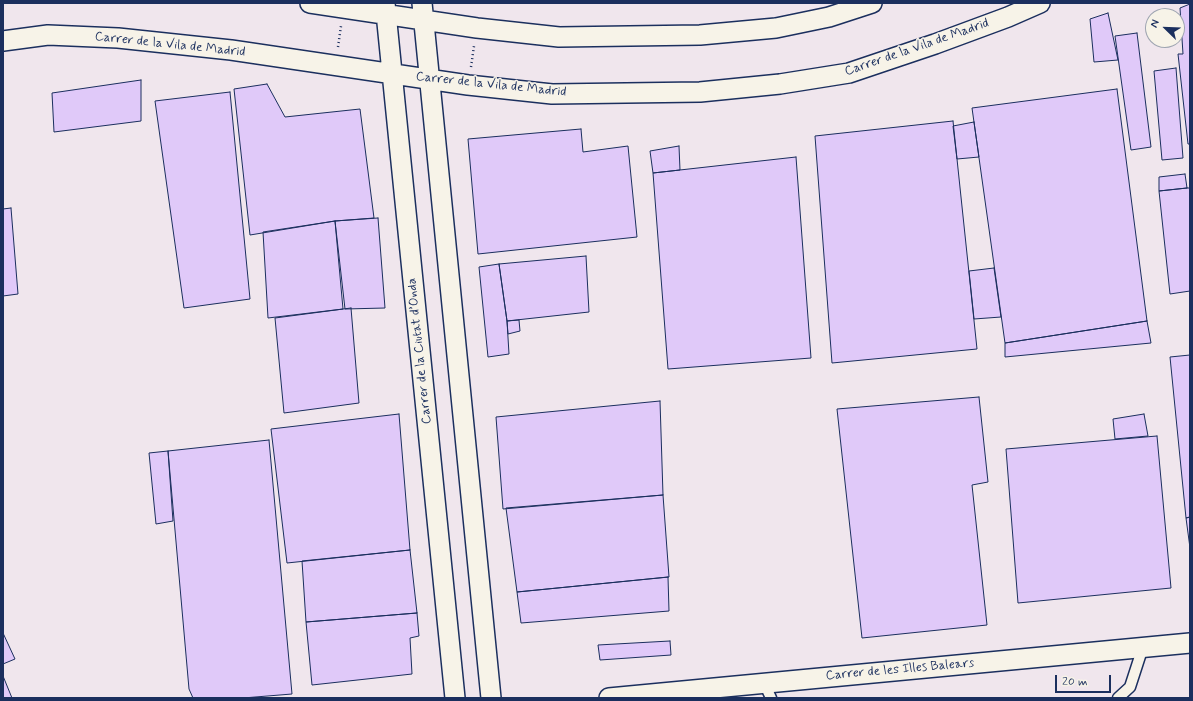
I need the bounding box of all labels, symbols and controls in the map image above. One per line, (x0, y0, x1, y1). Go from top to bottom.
north arrow (1145, 8, 1185, 48)
street label: Carrer de la Vila de Madrid (843, 16, 991, 80)
text: N (1147, 18, 1163, 30)
street label: Carrer de la Vila de Madrid (94, 29, 246, 61)
street label: Carrer de la Vila de Madrid (415, 69, 567, 101)
street label: Carrer de la Ciutat d’Onda (405, 277, 435, 425)
street label: Carrer de les Illes Balears (825, 656, 975, 684)
scale bar (1057, 667, 1113, 693)
text: 20 m (1062, 674, 1088, 690)

